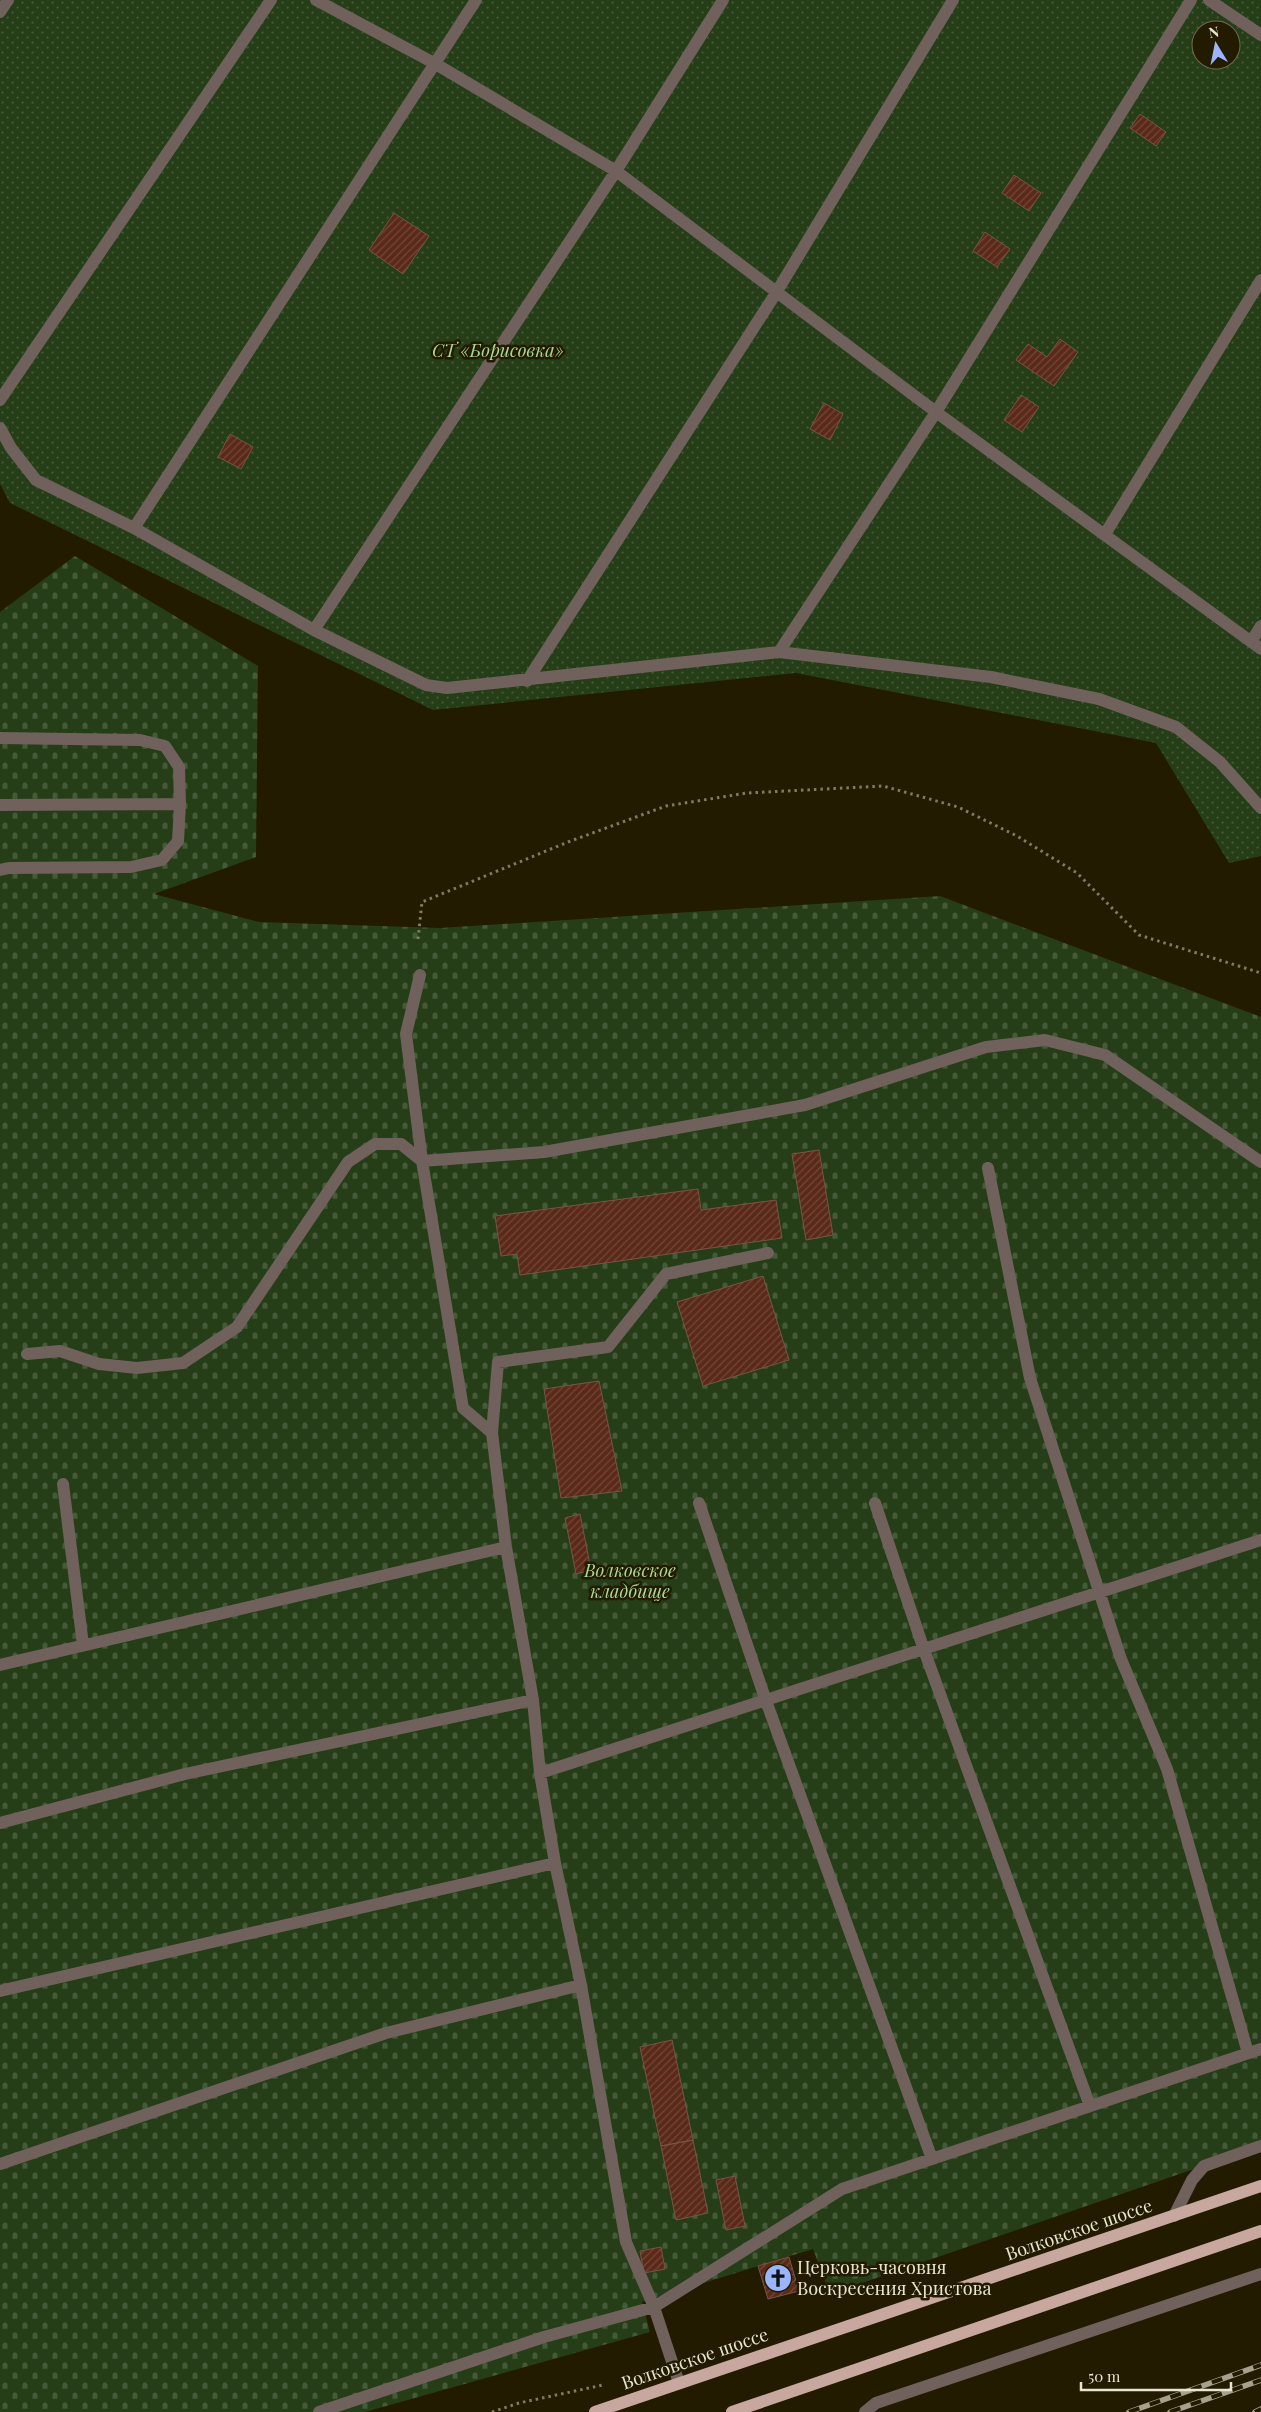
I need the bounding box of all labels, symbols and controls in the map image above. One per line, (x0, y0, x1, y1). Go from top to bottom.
north arrow (1191, 20, 1241, 70)
text: N (1207, 21, 1220, 42)
park label: СТ «Борисовка» (432, 338, 564, 362)
park label: Волковское кладбище (583, 1558, 676, 1603)
street label: Волковское шоссе (1002, 2193, 1155, 2265)
place label: Церковь-часовня Воскресения Христова (797, 2255, 991, 2300)
church icon: Церковь-часовня Воскресения Христова (763, 2263, 793, 2293)
street label: Волковское шоссе (618, 2322, 771, 2394)
scale bar (1081, 2360, 1231, 2392)
text: 50 m (1088, 2366, 1121, 2386)

